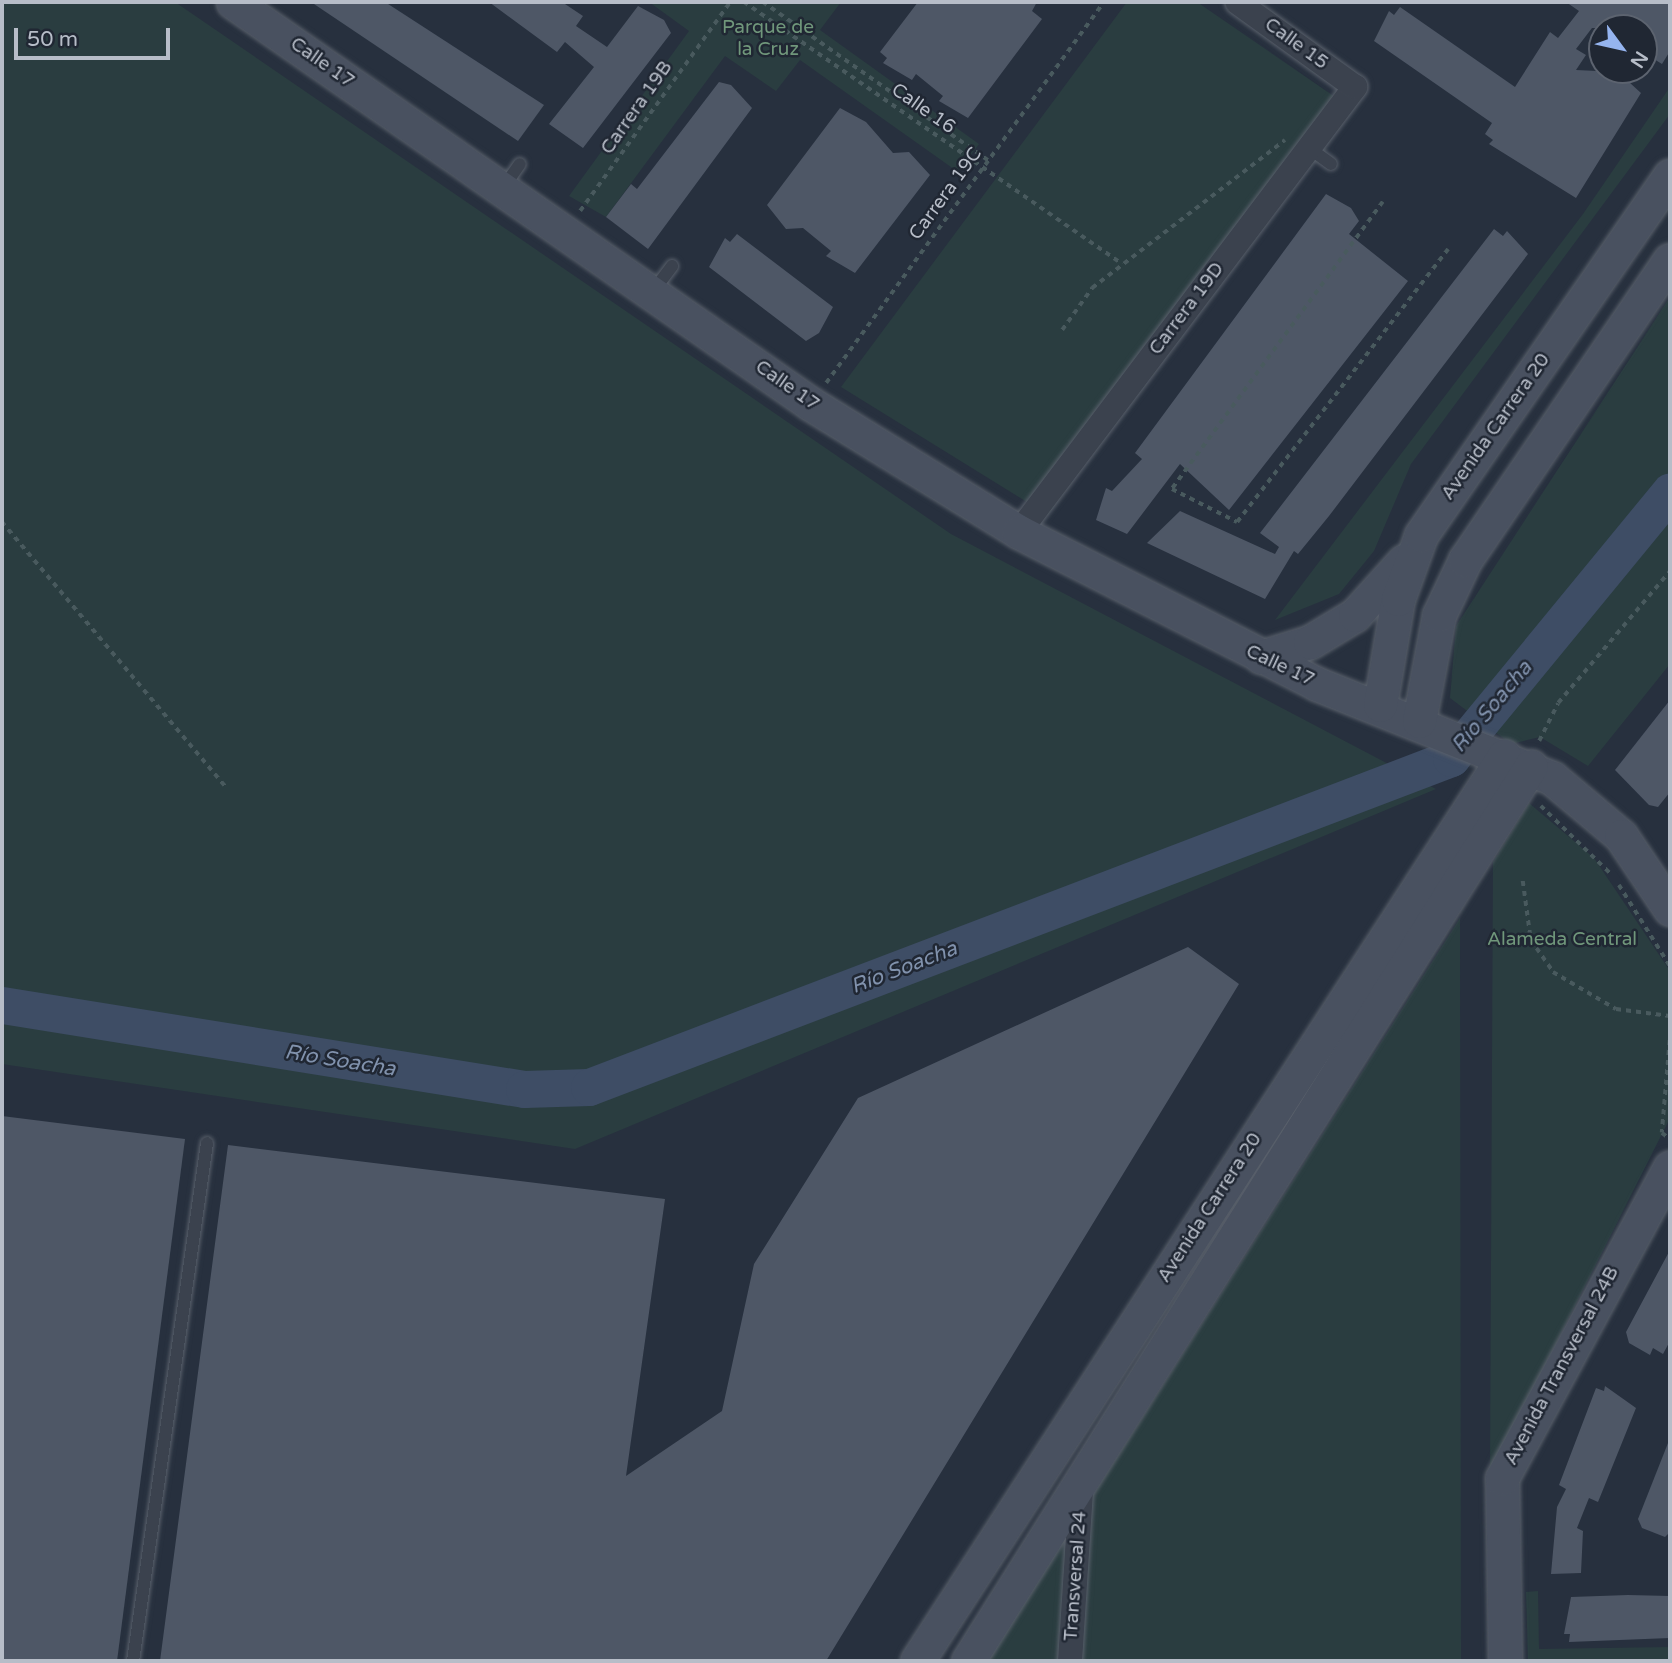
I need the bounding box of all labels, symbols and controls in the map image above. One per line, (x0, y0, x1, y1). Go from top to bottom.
street label: Calle 15 (1260, 13, 1332, 75)
scale bar (18, 14, 173, 58)
north arrow (1588, 14, 1658, 84)
park label: Parque de la Cruz (722, 17, 814, 61)
text: 50 m (27, 27, 78, 52)
street label: Calle 17 (286, 33, 358, 93)
text: N (1626, 47, 1652, 72)
street label: Carrera 19B (596, 57, 678, 159)
street label: Calle 16 (887, 79, 959, 139)
street label: Carrera 19C (905, 143, 987, 245)
street label: Carrera 19D (1145, 258, 1229, 360)
street label: Avenida Carrera 20 (1437, 349, 1555, 505)
street label: Calle 17 (751, 356, 823, 416)
street label: Calle 17 (1242, 640, 1318, 692)
water label: Río Soacha (1446, 656, 1538, 758)
park label: Alameda Central (1487, 929, 1637, 951)
water label: Río Soacha (847, 936, 961, 1000)
water label: Río Soacha (283, 1040, 397, 1082)
street label: Avenida Carrera 20 (1153, 1129, 1267, 1287)
street label: Avenida Transversal 24B (1500, 1263, 1624, 1469)
street label: Transversal 24 (1060, 1510, 1092, 1642)

